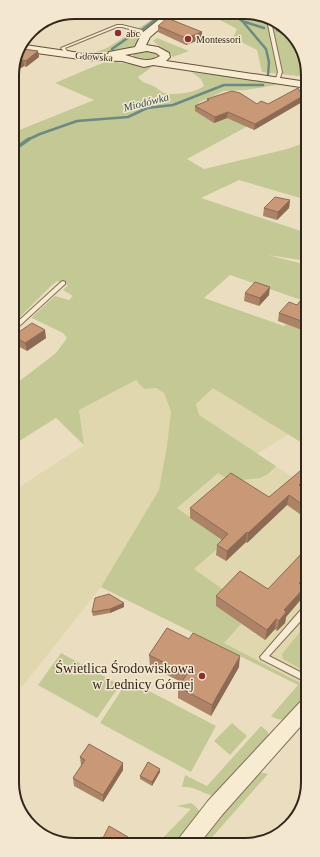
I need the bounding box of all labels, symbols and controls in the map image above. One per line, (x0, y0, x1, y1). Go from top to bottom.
marker: abc (113, 28, 123, 38)
place label: abc (126, 28, 140, 39)
marker: Montessori (183, 34, 193, 44)
place label: Montessori (196, 34, 241, 45)
street label: Gdowska (75, 50, 114, 63)
water label: Miodówka (121, 90, 170, 114)
place label: Świetlica Środowiskowa w Lednicy Górnej (55, 660, 195, 692)
marker: Świetlica Środowiskowa w Lednicy Górnej (197, 671, 207, 681)

